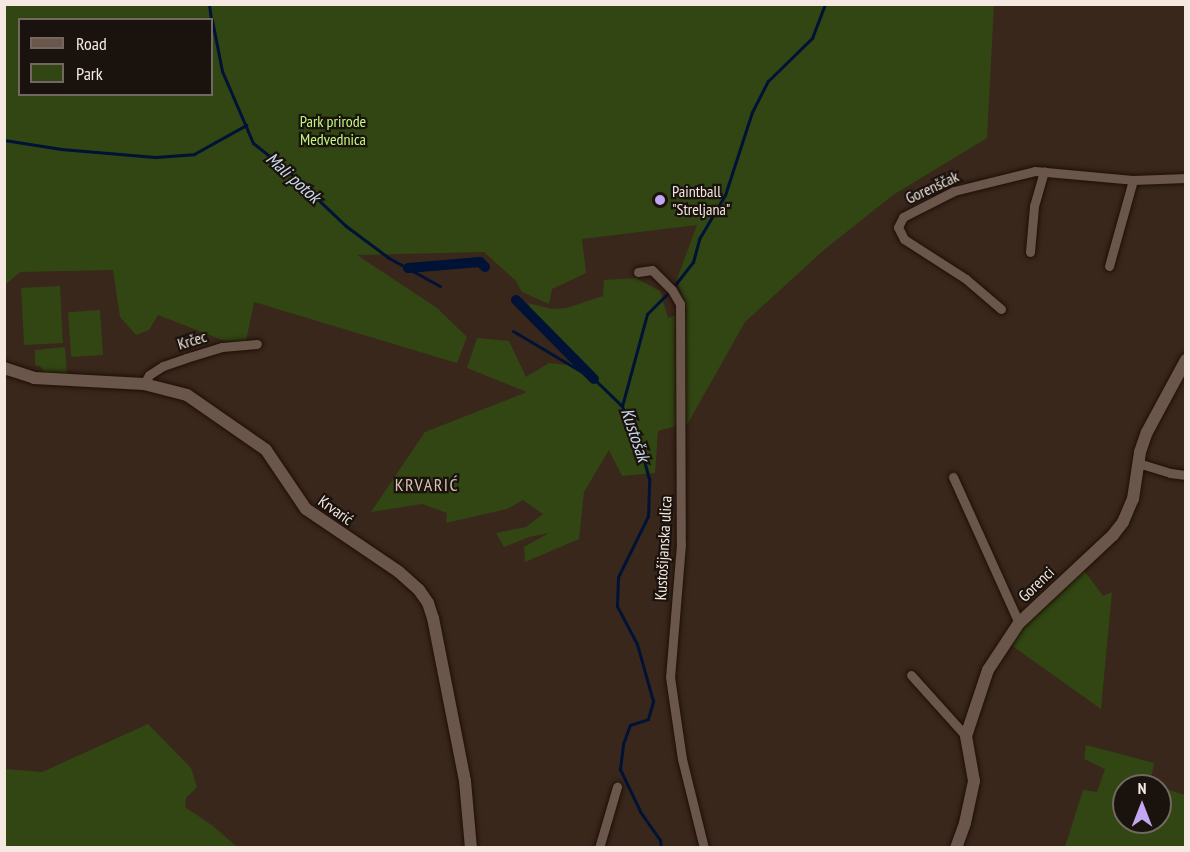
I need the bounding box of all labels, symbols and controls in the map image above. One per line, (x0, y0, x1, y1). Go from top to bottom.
legend (18, 18, 213, 96)
text: Road (76, 32, 107, 55)
text: Park (76, 62, 103, 85)
park label: Park prirode Medvednica (300, 111, 366, 149)
water label: Mali potok (261, 148, 325, 208)
street label: Gorenščak (902, 166, 962, 208)
place label: Paintball "Streljana" (672, 181, 730, 219)
marker: Paintball "Streljana" (653, 193, 667, 207)
street label: Krčec (175, 327, 209, 353)
water label: Kustošak (616, 405, 654, 465)
district label: KRVARIĆ (395, 474, 459, 496)
street label: Krvarić (315, 491, 357, 529)
street label: Kustošijanska ulica (651, 495, 675, 601)
street label: Gorenci (1014, 563, 1058, 605)
north arrow (1112, 774, 1172, 834)
text: N (1138, 778, 1146, 798)

